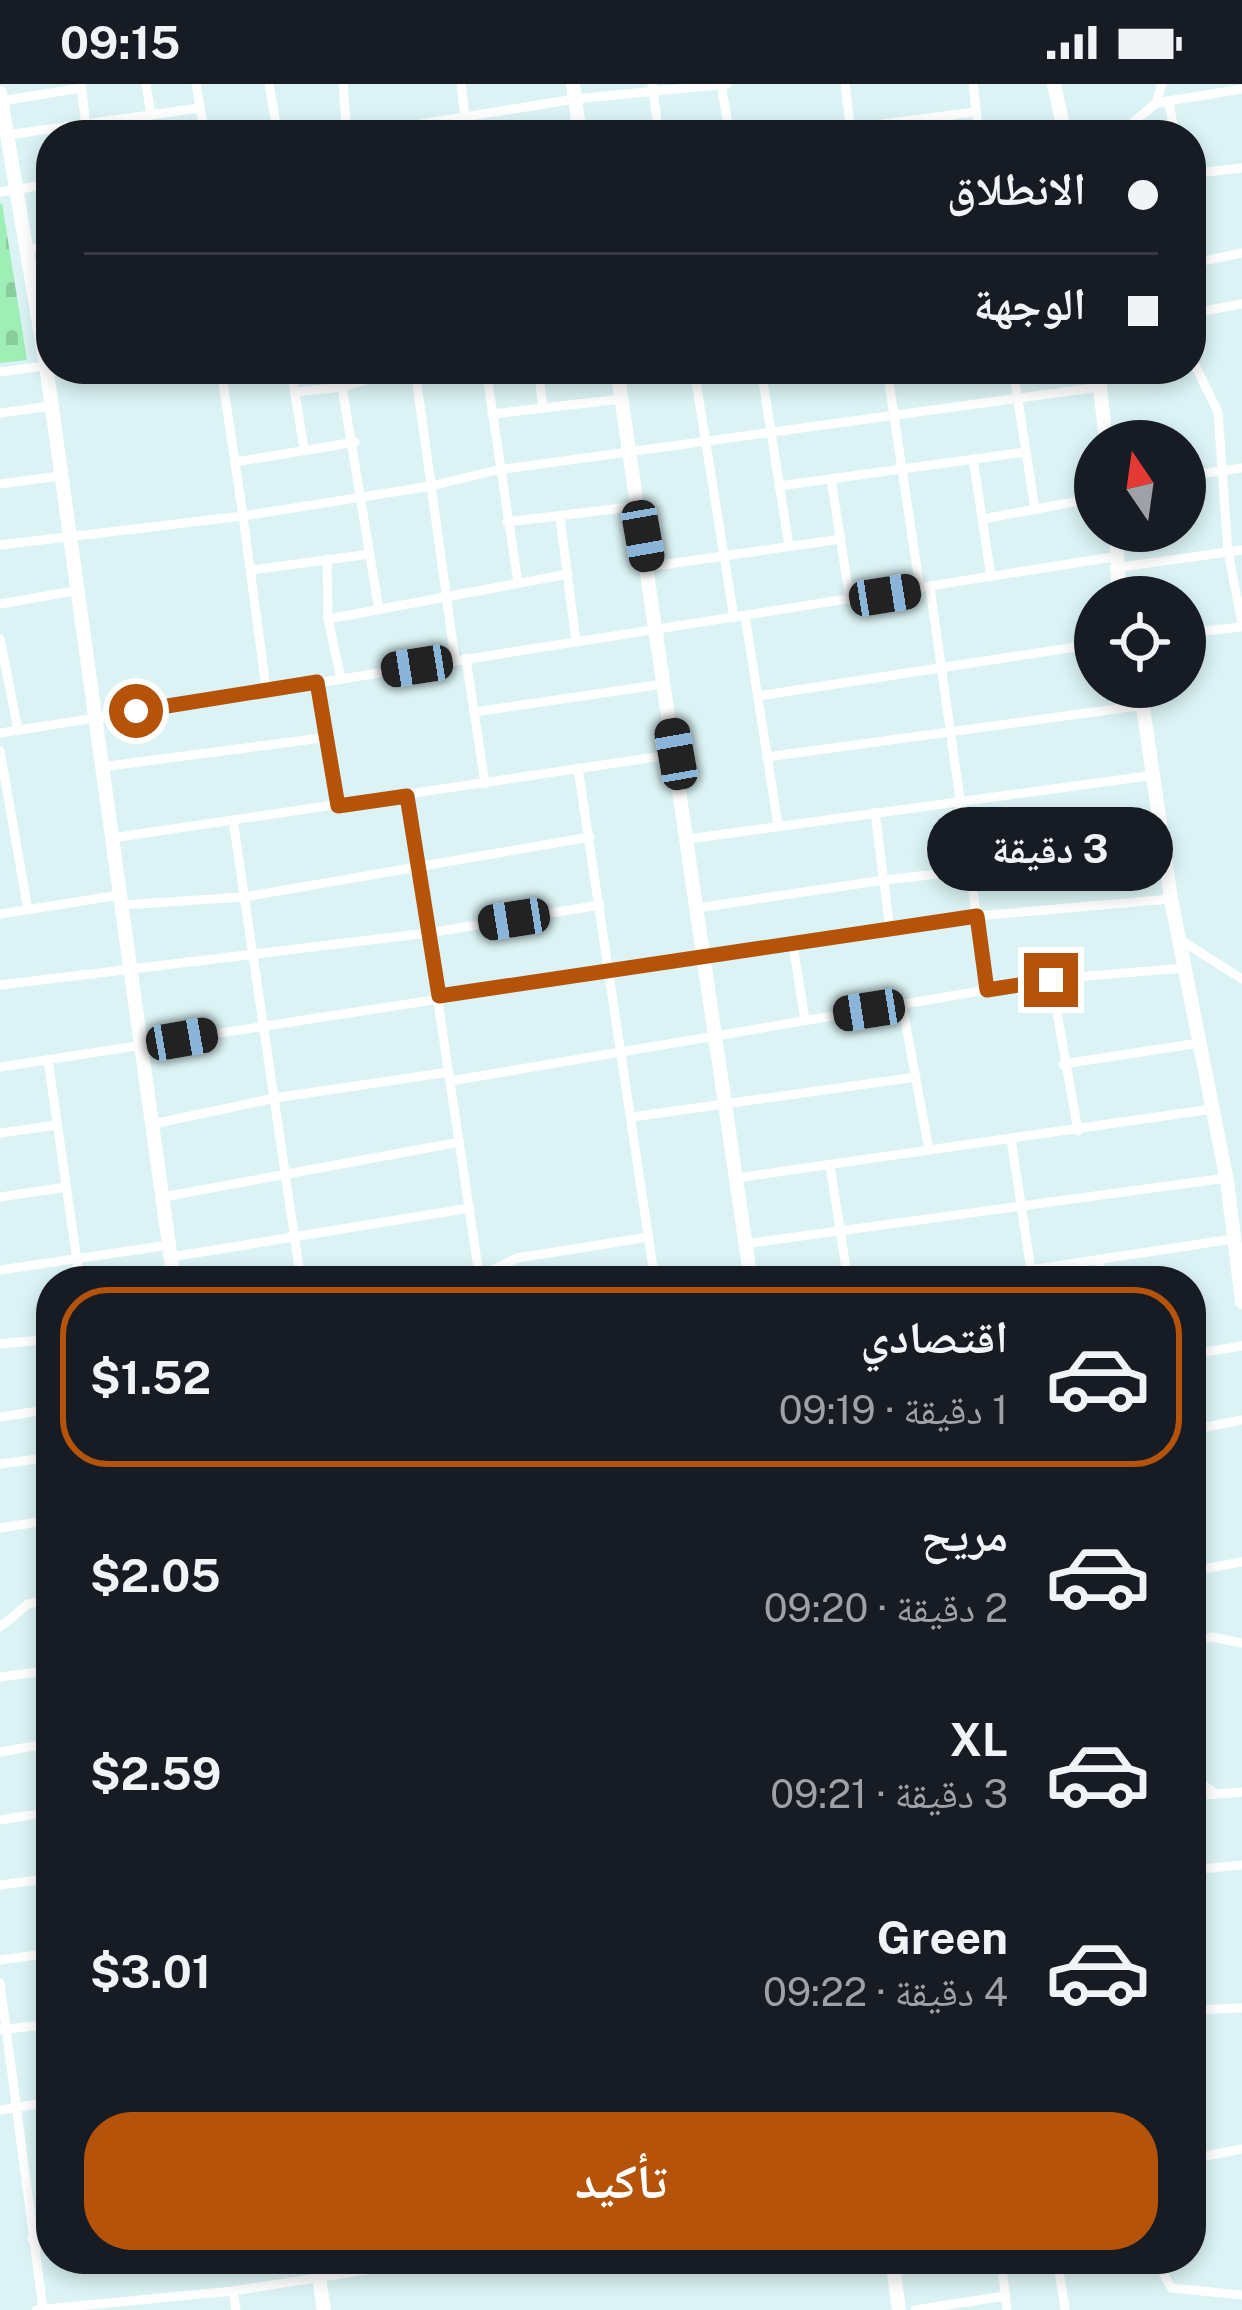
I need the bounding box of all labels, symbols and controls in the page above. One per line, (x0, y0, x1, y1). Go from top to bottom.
text: 09:15 (60, 16, 180, 69)
text: الانطلاق (947, 162, 1086, 215)
text: الوجهة (973, 277, 1086, 330)
north arrow (1074, 420, 1206, 552)
map controls (1074, 420, 1206, 708)
car (619, 497, 667, 575)
car (847, 572, 923, 618)
button: locate (1074, 576, 1206, 708)
car (379, 643, 455, 689)
route start (109, 684, 163, 738)
car (652, 715, 700, 793)
callout: 3 دقيقة (928, 806, 1174, 890)
text: 3 دقيقة (992, 826, 1108, 872)
car (476, 896, 552, 942)
route end (1024, 953, 1078, 1007)
car (831, 987, 907, 1033)
car (143, 1015, 221, 1063)
text: اقتصادي (861, 1310, 1008, 1363)
icon: car (1044, 1323, 1152, 1431)
text: $1.52 (90, 1351, 211, 1404)
text: 1 دقيقة · 09:19 (779, 1387, 1008, 1433)
text: مريح (921, 1508, 1008, 1561)
icon: car (1044, 1521, 1152, 1629)
text: $2.05 (90, 1549, 221, 1602)
text: 2 دقيقة · 09:20 (764, 1585, 1008, 1631)
text: XL (950, 1713, 1008, 1766)
icon: car (1044, 1719, 1152, 1827)
text: $2.59 (90, 1747, 221, 1800)
text: 3 دقيقة · 09:21 (770, 1771, 1008, 1817)
text: Green (877, 1911, 1008, 1964)
icon: car (1044, 1917, 1152, 2025)
text: $3.01 (90, 1945, 211, 1998)
text: 4 دقيقة · 09:22 (763, 1969, 1008, 2015)
button: تأكيد (84, 2112, 1158, 2250)

